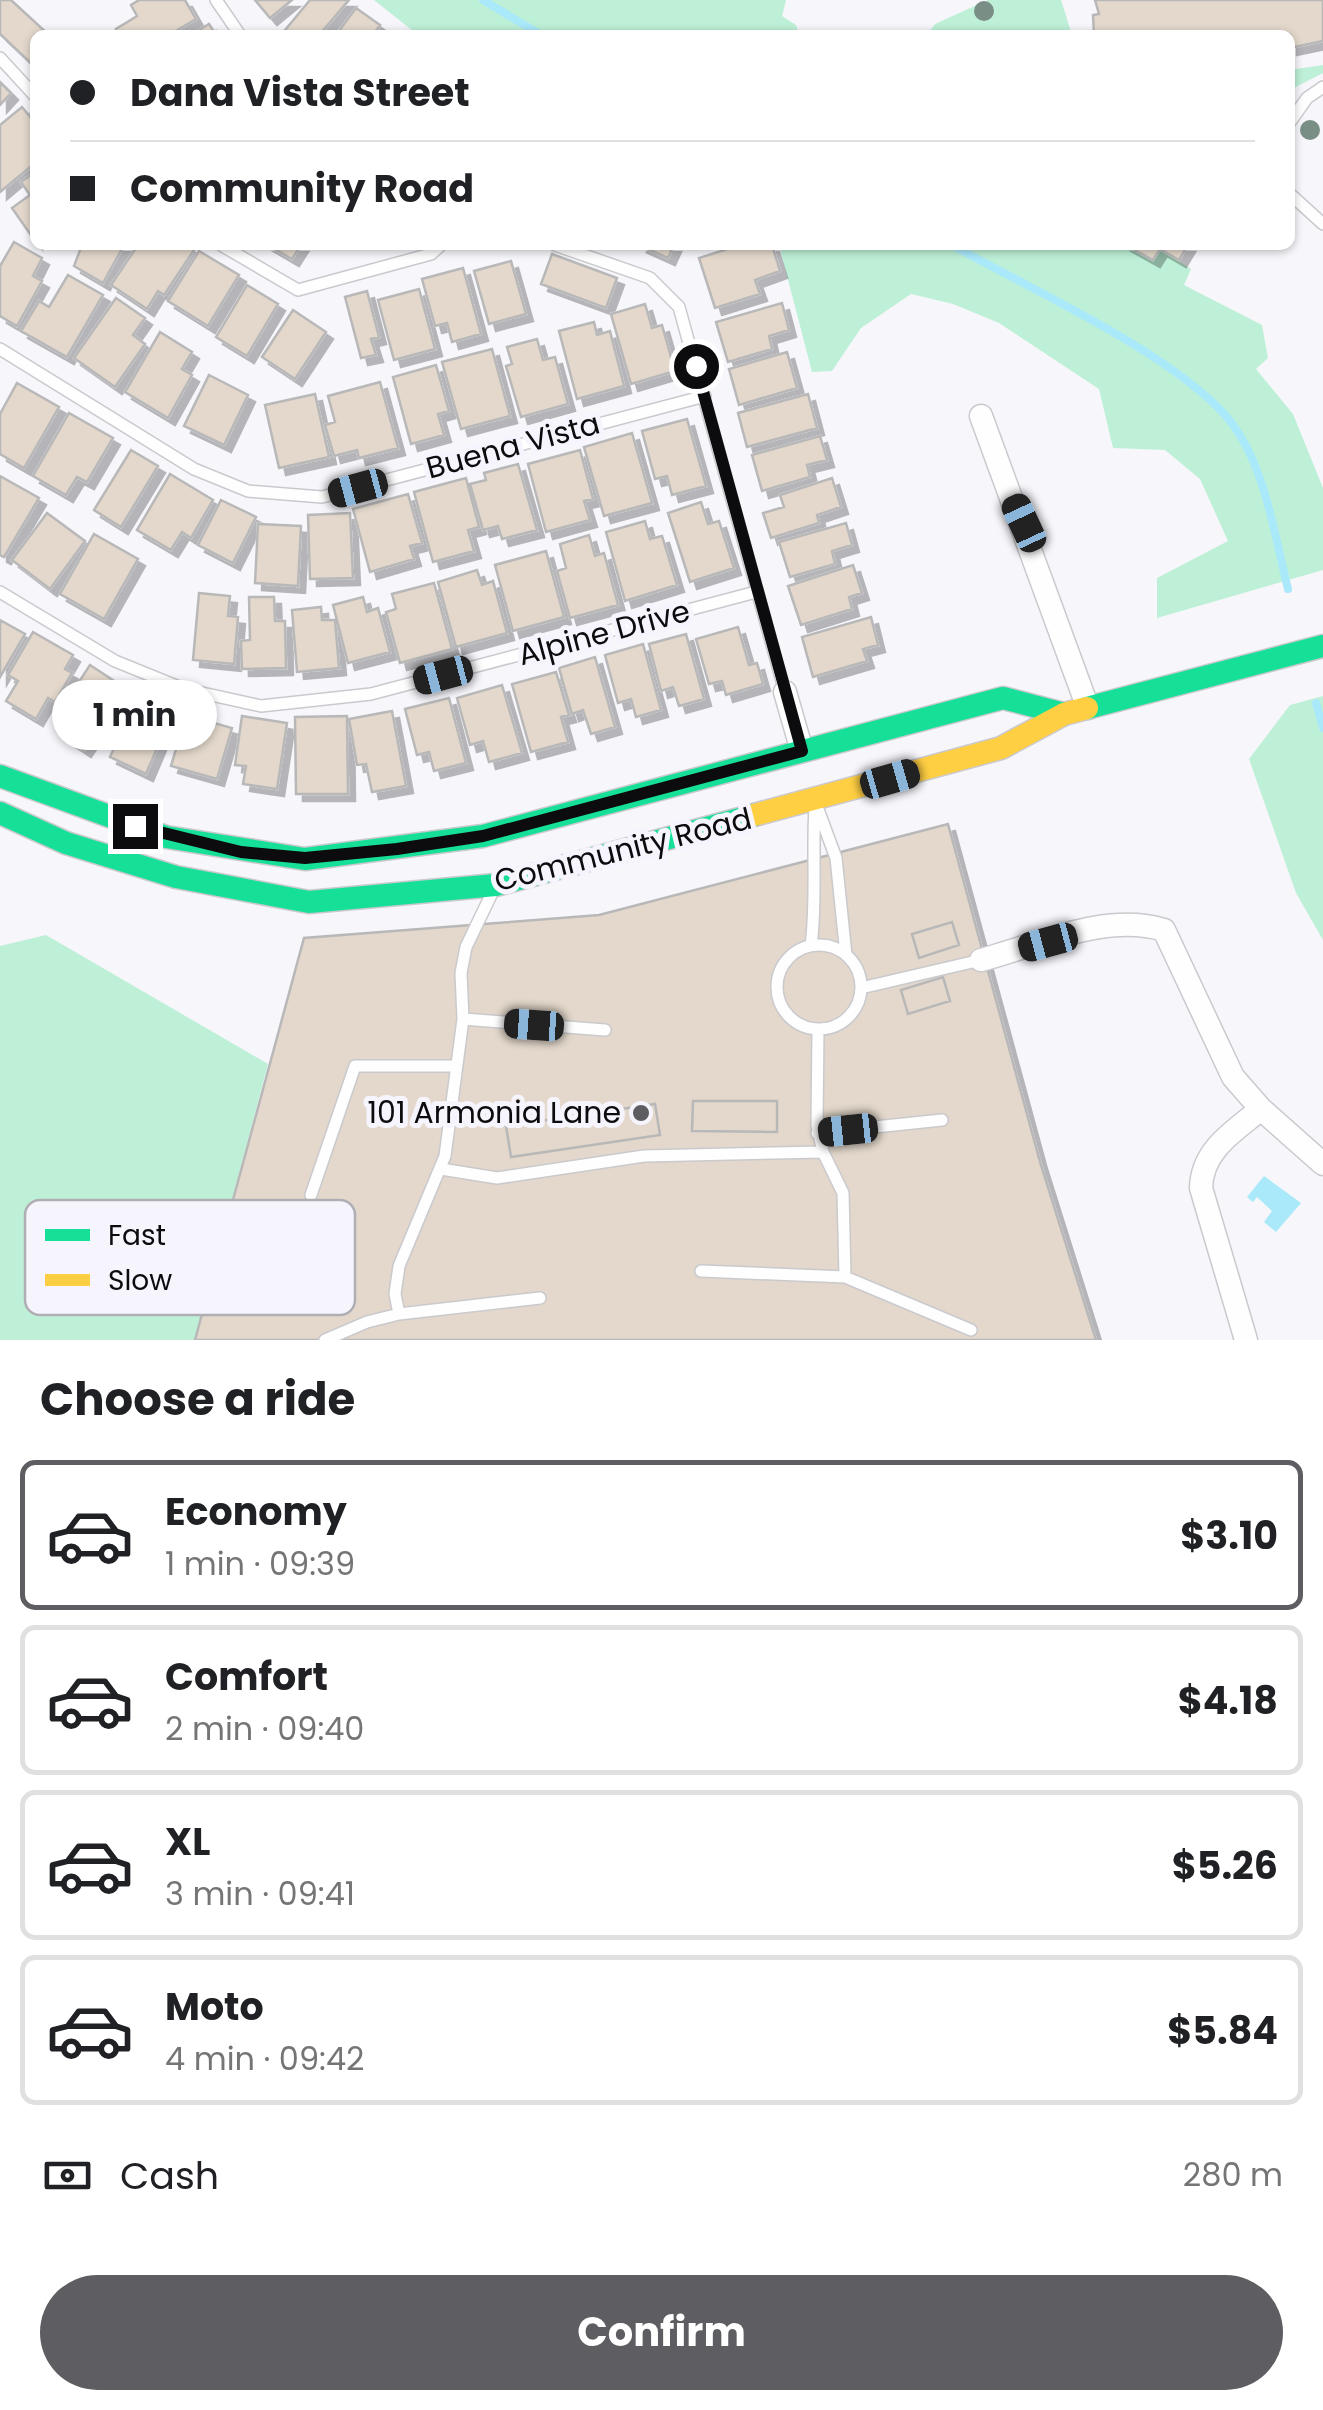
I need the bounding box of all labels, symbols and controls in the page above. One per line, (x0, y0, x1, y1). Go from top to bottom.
text: Dana Vista Street (130, 66, 470, 119)
text: Community Road (130, 162, 474, 215)
route start (674, 344, 719, 389)
street label: Buena Vista (421, 402, 605, 489)
car (325, 466, 391, 510)
car (998, 489, 1050, 557)
street label: Alpine Drive (513, 589, 695, 676)
car (410, 653, 476, 697)
callout: 1 min (52, 681, 218, 751)
text: 1 min (93, 692, 176, 737)
car (857, 756, 923, 802)
street label: Community Road (490, 797, 756, 902)
route end (113, 804, 158, 849)
car (1015, 920, 1081, 964)
car (503, 1008, 565, 1042)
place label: 101 Armonia Lane (368, 1091, 621, 1134)
marker: 101 Armonia Lane (630, 1102, 652, 1124)
car (817, 1112, 879, 1148)
legend (25, 1200, 355, 1315)
text: Fast (108, 1216, 166, 1255)
text: Slow (108, 1261, 172, 1300)
text: Choose a ride (40, 1368, 355, 1431)
text: Economy (165, 1485, 347, 1538)
icon: car (45, 1490, 135, 1580)
text: $3.10 (1180, 1509, 1278, 1562)
text: 1 min · 09:39 (165, 1541, 355, 1586)
text: Comfort (165, 1650, 328, 1703)
icon: car (45, 1655, 135, 1745)
text: $4.18 (1178, 1674, 1278, 1727)
text: 2 min · 09:40 (165, 1706, 364, 1751)
text: XL (165, 1815, 210, 1868)
icon: car (45, 1820, 135, 1910)
text: $5.26 (1172, 1839, 1278, 1892)
text: 3 min · 09:41 (165, 1871, 355, 1916)
text: Moto (165, 1980, 264, 2033)
icon: car (45, 1985, 135, 2075)
text: $5.84 (1167, 2004, 1278, 2057)
text: 4 min · 09:42 (165, 2036, 364, 2081)
icon: cash (40, 2148, 95, 2203)
text: Cash (120, 2149, 219, 2202)
text: 280 m (1183, 2152, 1283, 2197)
button: Confirm (40, 2275, 1283, 2390)

